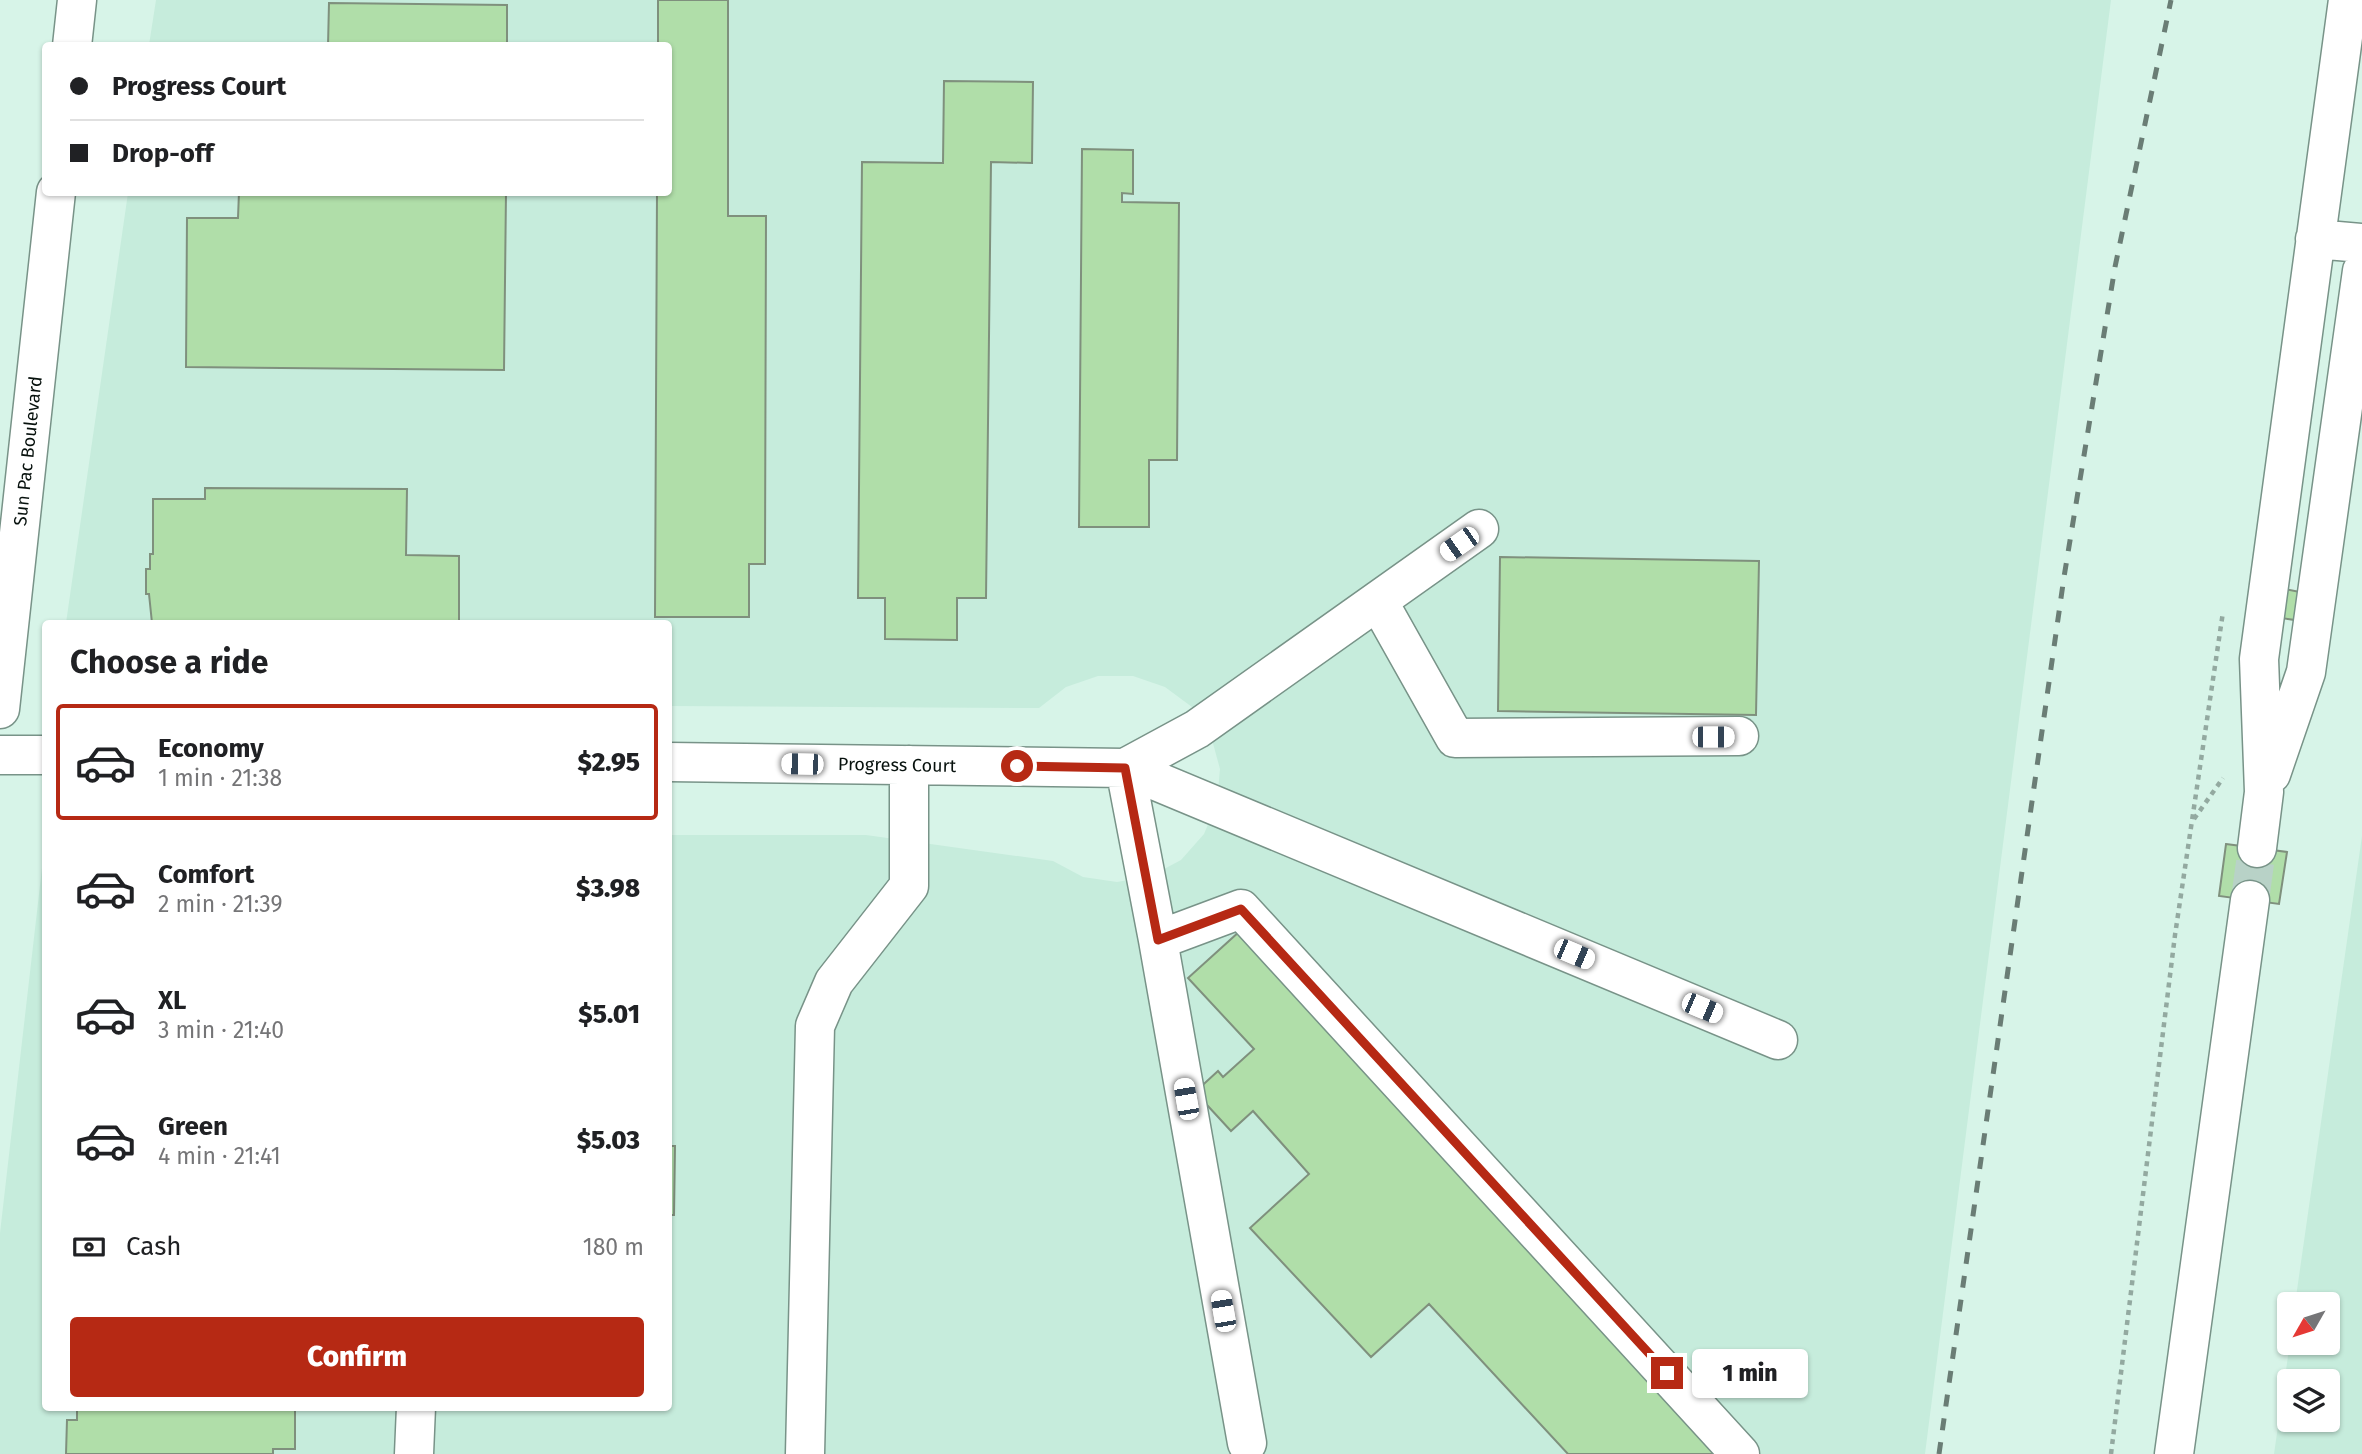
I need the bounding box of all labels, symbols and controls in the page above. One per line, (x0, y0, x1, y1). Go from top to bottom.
text: Progress Court (112, 71, 286, 102)
text: Drop-off (112, 138, 214, 169)
street label: Sun Pac Boulevard (9, 375, 47, 527)
car (1436, 523, 1483, 565)
text: Choose a ride (70, 643, 268, 681)
car (1693, 727, 1735, 748)
icon: car (74, 731, 137, 794)
text: Economy (158, 733, 264, 764)
text: $2.95 (577, 747, 640, 778)
route start (1001, 750, 1033, 782)
car (781, 753, 824, 775)
street label: Progress Court (838, 753, 957, 777)
text: 1 min · 21:38 (158, 764, 282, 792)
icon: car (74, 857, 137, 920)
text: Comfort (158, 859, 254, 890)
text: $3.98 (576, 873, 640, 904)
text: 2 min · 21:39 (158, 890, 283, 918)
car (1551, 936, 1598, 972)
icon: car (74, 983, 137, 1046)
text: XL (158, 985, 186, 1016)
car (1679, 990, 1726, 1026)
text: $5.01 (578, 999, 640, 1030)
text: 3 min · 21:40 (158, 1016, 284, 1044)
car (1173, 1076, 1200, 1122)
icon: car (74, 1109, 137, 1172)
text: Green (158, 1111, 228, 1142)
text: $5.03 (577, 1125, 640, 1156)
text: 4 min · 21:41 (158, 1142, 281, 1170)
icon: cash (70, 1228, 108, 1266)
text: Cash (126, 1231, 182, 1262)
text: 180 m (583, 1233, 644, 1261)
car (1210, 1288, 1237, 1334)
north arrow (2277, 1292, 2340, 1354)
map controls (2277, 1292, 2340, 1432)
button: Confirm (70, 1317, 644, 1397)
callout: 1 min (1692, 1348, 1807, 1398)
route end (1651, 1357, 1683, 1389)
text: 1 min (1722, 1359, 1778, 1387)
button: layers (2277, 1369, 2340, 1432)

